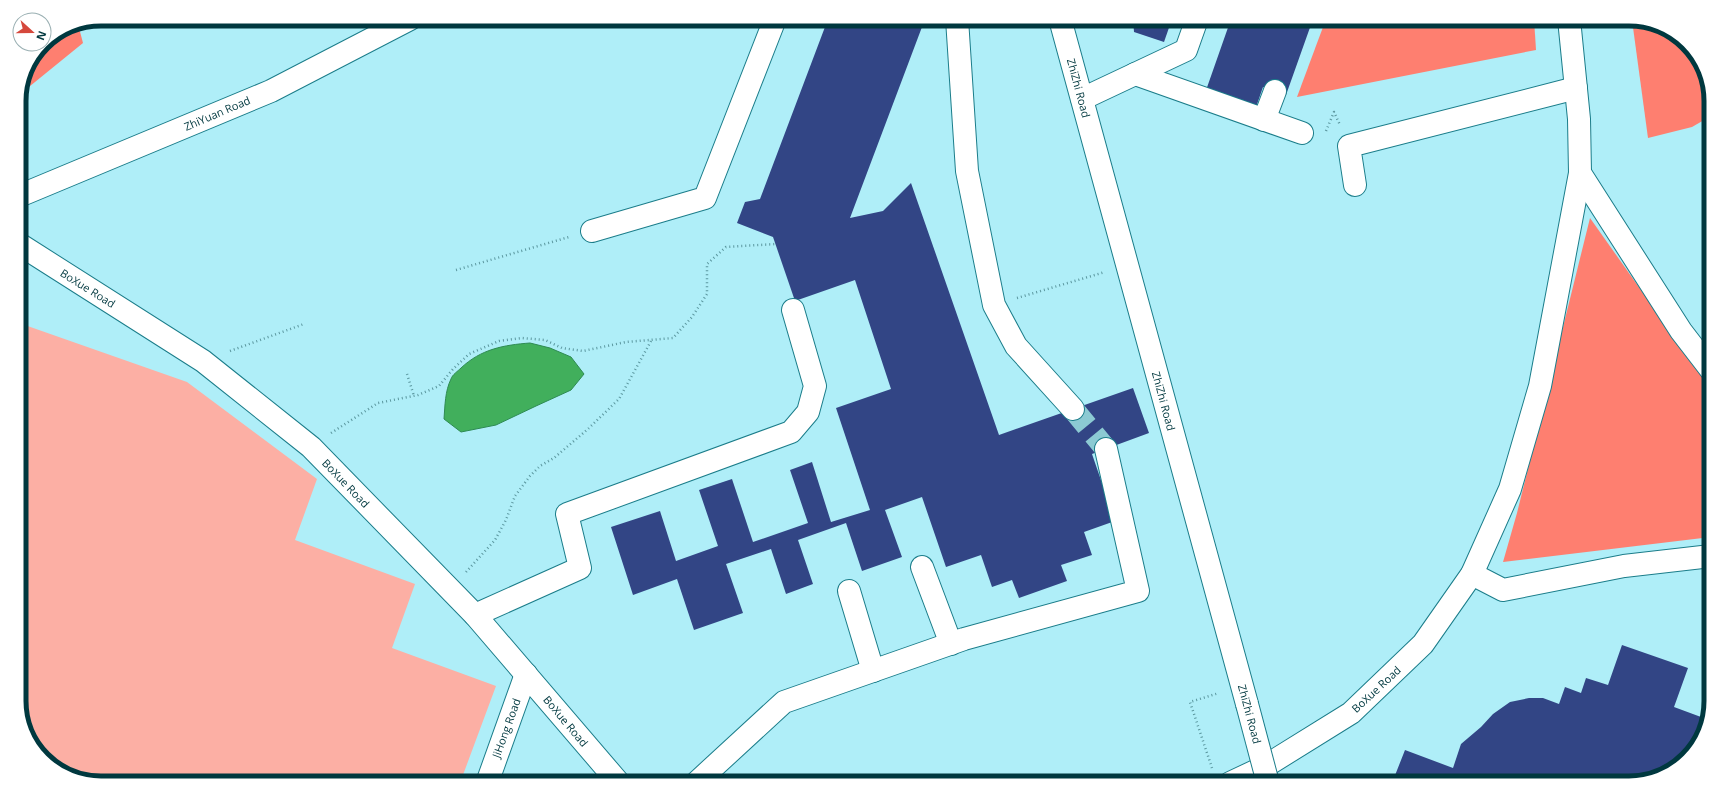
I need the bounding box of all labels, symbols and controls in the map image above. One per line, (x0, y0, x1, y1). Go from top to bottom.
north arrow (12, 12, 52, 52)
text: N (33, 29, 50, 43)
street label: ZhiZhi Road (1064, 57, 1094, 119)
street label: ZhiYuan Road (182, 92, 252, 134)
street label: BoXue Road (58, 265, 118, 311)
street label: ZhiZhi Road (1149, 370, 1179, 432)
street label: BoXue Road (319, 455, 373, 511)
street label: BoXue Road (1348, 662, 1404, 716)
street label: ZhiZhi Road (1235, 683, 1265, 745)
street label: BoXue Road (540, 692, 592, 750)
street label: JiHong Road (488, 696, 524, 761)

